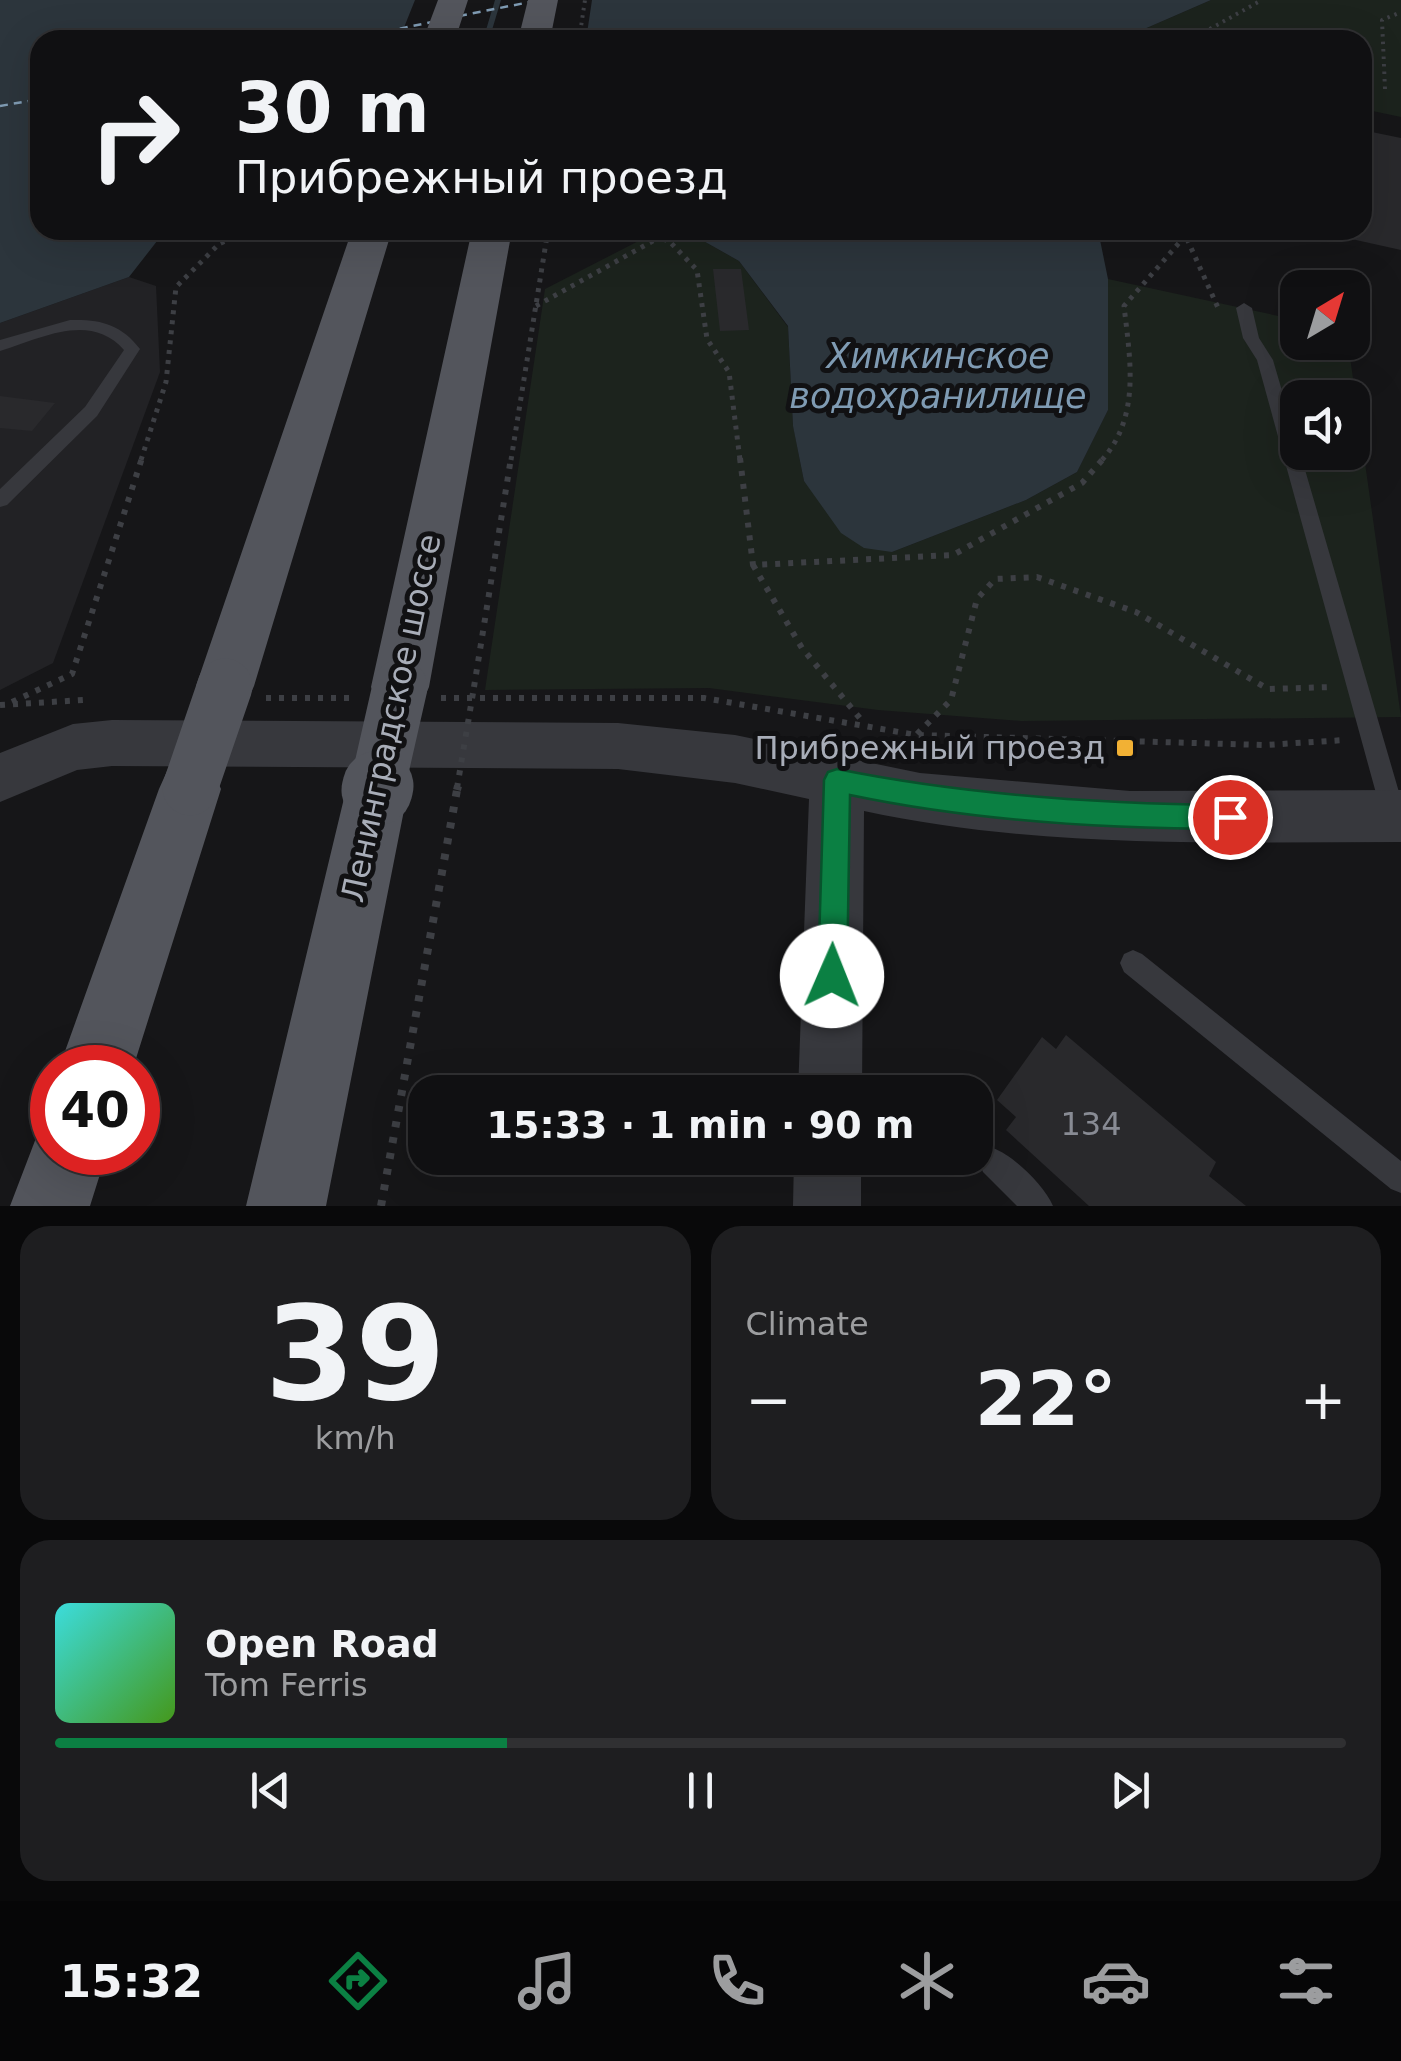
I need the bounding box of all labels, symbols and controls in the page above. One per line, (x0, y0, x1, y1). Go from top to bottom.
text: 30 m (235, 67, 430, 149)
icon: right (70, 70, 200, 200)
text: Прибрежный проезд (235, 151, 728, 204)
north arrow (1280, 270, 1370, 360)
map controls (1280, 270, 1370, 470)
water label: Химкинское водохранилище (789, 336, 1087, 416)
button: sound (1280, 380, 1370, 470)
street label: Ленинградское шоссе (333, 530, 449, 906)
place label: Прибрежный проезд (754, 729, 1105, 767)
marker: Прибрежный проезд (1114, 737, 1136, 759)
pin (1188, 775, 1273, 860)
icon: arrive (1203, 790, 1258, 845)
position arrow (780, 924, 884, 1028)
speed limit sign: 40 (30, 1045, 160, 1175)
text: 15:33 · 1 min · 90 m (487, 1103, 914, 1147)
house number: 134 (1060, 1105, 1122, 1143)
text: 39 (265, 1278, 446, 1430)
text: Climate (746, 1305, 869, 1343)
text: 22° (975, 1355, 1117, 1443)
text: − (746, 1368, 792, 1432)
text: + (1300, 1368, 1346, 1432)
text: km/h (315, 1419, 396, 1457)
text: Open Road (205, 1622, 439, 1666)
text: Tom Ferris (205, 1666, 368, 1704)
icon: previous (243, 1763, 298, 1818)
icon: pause (673, 1763, 728, 1818)
icon: next (1103, 1763, 1158, 1818)
icon: directions (323, 1946, 393, 2016)
icon: music (512, 1946, 582, 2016)
icon: phone (702, 1946, 772, 2016)
icon: climate (892, 1946, 962, 2016)
icon: car (1081, 1946, 1151, 2016)
icon: filters (1271, 1946, 1341, 2016)
text: 15:32 (60, 1955, 203, 2008)

